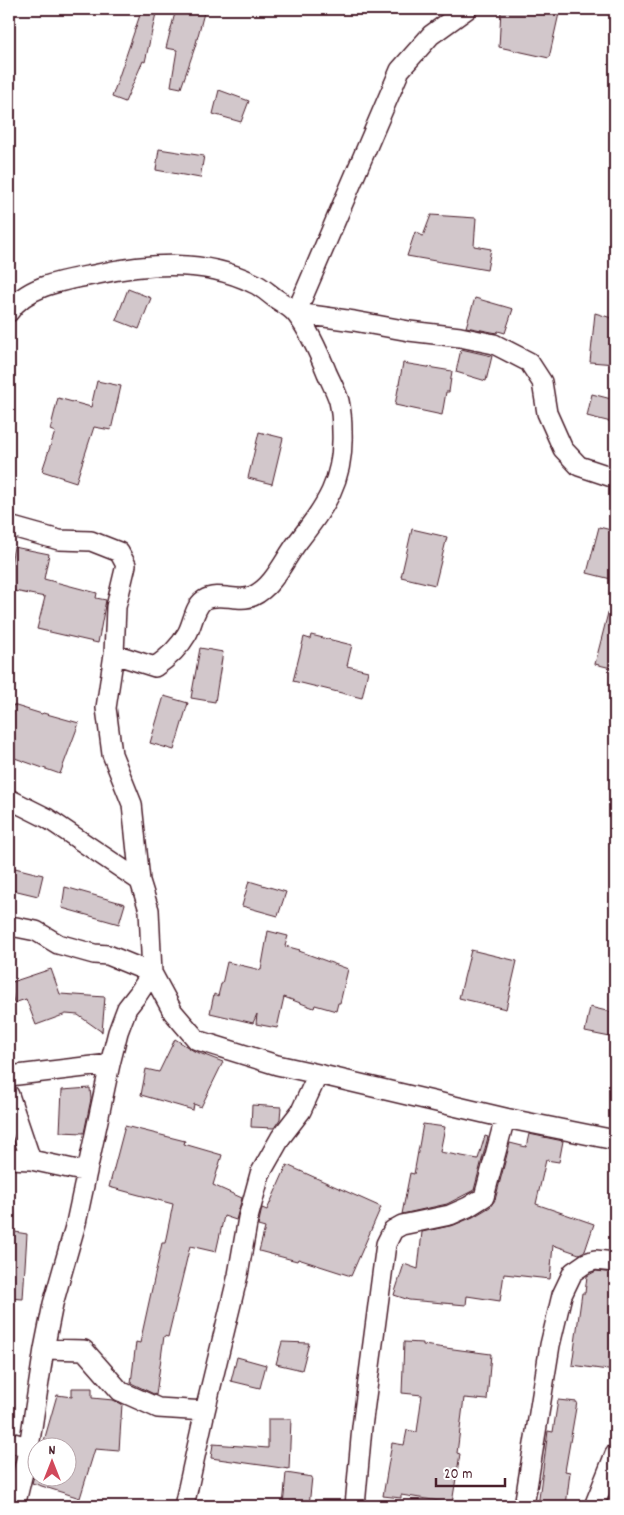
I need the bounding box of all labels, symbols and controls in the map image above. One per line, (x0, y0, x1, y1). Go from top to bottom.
north arrow (28, 1438, 78, 1488)
text: N (49, 1441, 56, 1461)
scale bar (436, 1455, 505, 1487)
text: 20 m (444, 1464, 472, 1486)

